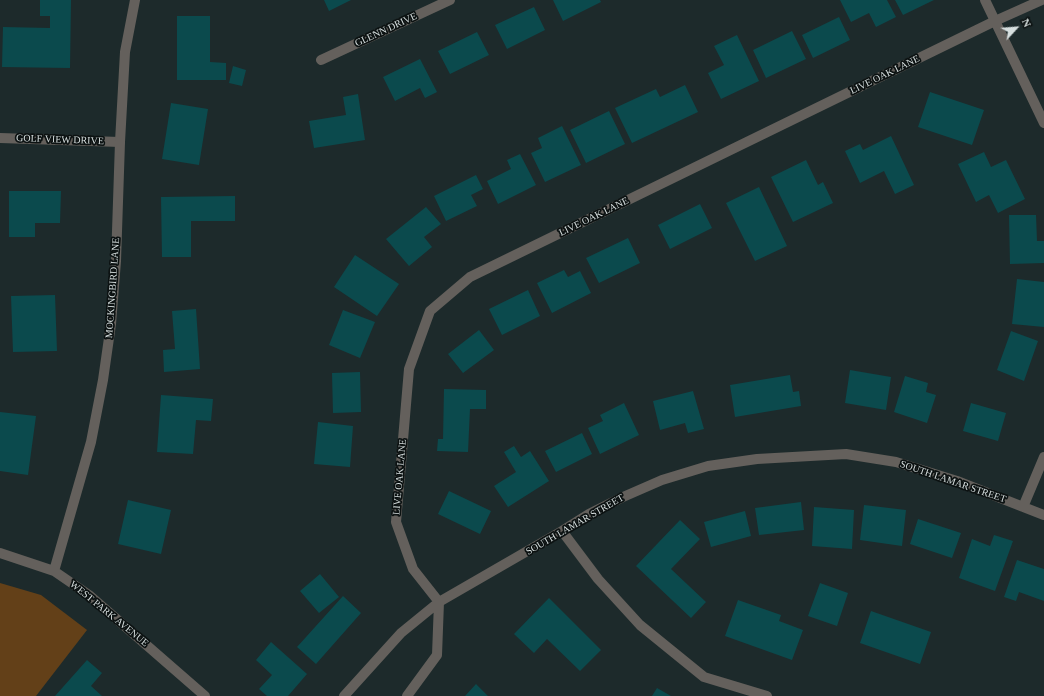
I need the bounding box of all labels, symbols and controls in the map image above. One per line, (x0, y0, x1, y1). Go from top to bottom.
north arrow (996, 8, 1036, 48)
street label: GLENN DRIVE (353, 10, 419, 50)
text: N (1020, 17, 1034, 29)
street label: LIVE OAK LANE (848, 53, 922, 97)
street label: GOLF VIEW DRIVE (16, 132, 104, 148)
street label: LIVE OAK LANE (557, 195, 631, 239)
street label: MOCKINGBIRD LANE (103, 237, 123, 339)
street label: LIVE OAK LANE (391, 439, 409, 515)
street label: SOUTH LAMAR STREET (899, 458, 1007, 506)
street label: SOUTH LAMAR STREET (524, 492, 626, 558)
street label: WEST PARK AVENUE (67, 579, 151, 649)

